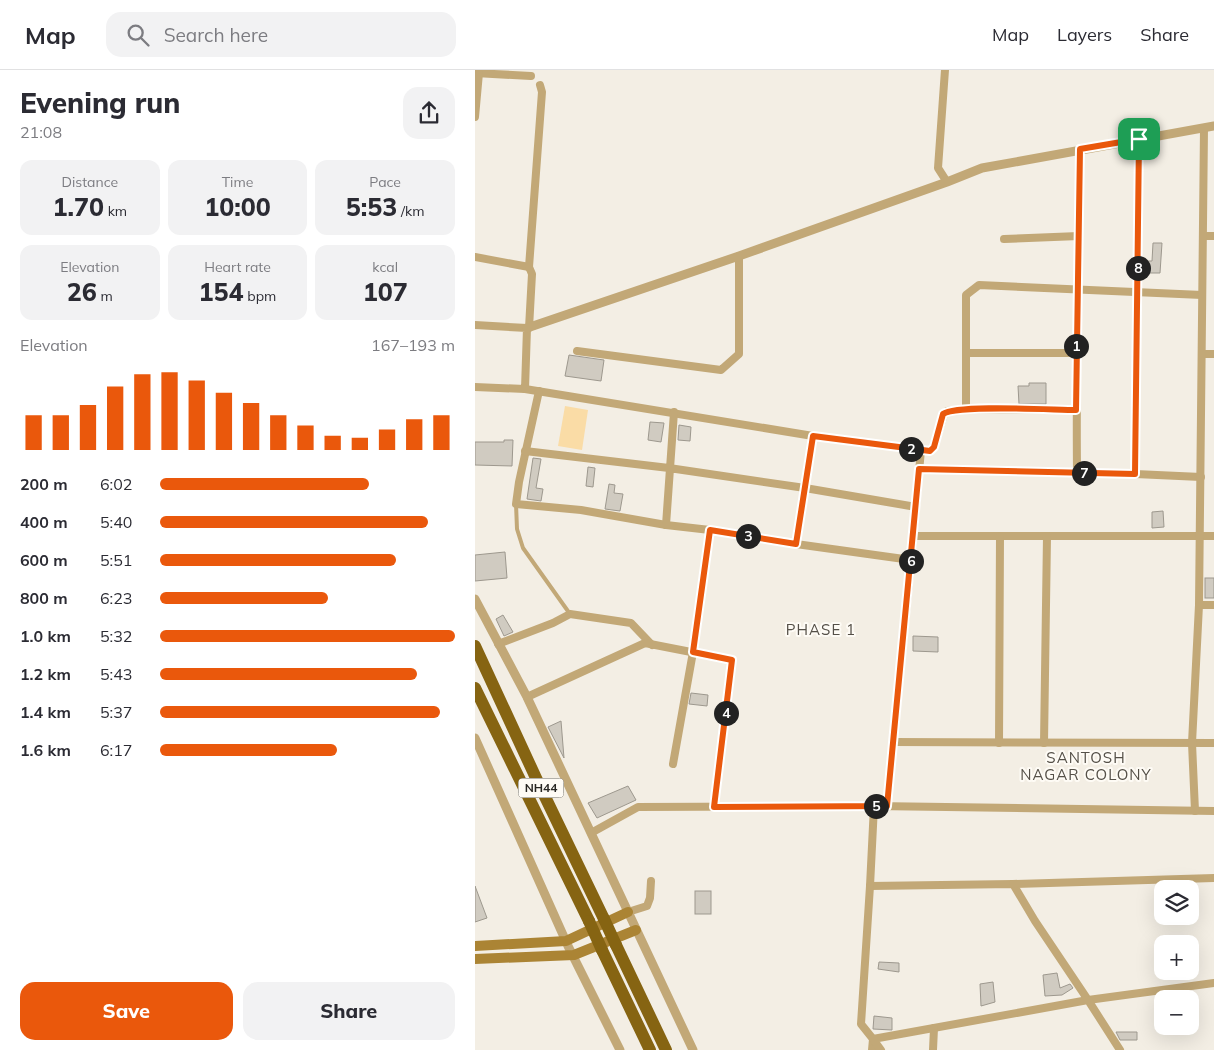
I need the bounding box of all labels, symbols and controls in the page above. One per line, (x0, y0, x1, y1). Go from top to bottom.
search box (106, 12, 456, 57)
text: Map (25, 20, 76, 50)
icon: search (124, 21, 152, 49)
text: Search here (164, 23, 268, 47)
text: Map (992, 23, 1029, 46)
text: Layers (1057, 23, 1112, 46)
text: Share (1140, 23, 1189, 46)
text: Evening run (20, 85, 180, 120)
button: share (403, 87, 455, 139)
pin (1118, 118, 1160, 160)
text: 21:08 (20, 122, 62, 142)
icon: arrive (1125, 125, 1153, 153)
text: Distance (62, 173, 118, 191)
text: Time (222, 173, 253, 191)
text: Pace (369, 173, 401, 191)
text: 1.70 (52, 191, 104, 222)
text: 10:00 (204, 191, 271, 222)
text: 5:53 (346, 191, 397, 222)
text: km (104, 202, 127, 220)
text: /km (397, 202, 424, 220)
pin: 8 (1125, 256, 1151, 280)
text: Elevation (60, 258, 119, 276)
text: Heart rate (204, 258, 271, 276)
text: kcal (372, 258, 398, 276)
text: 8 (1134, 259, 1143, 277)
text: 26 (67, 276, 97, 307)
text: 154 (199, 276, 244, 307)
text: 107 (363, 276, 408, 307)
text: m (97, 287, 113, 305)
text: bpm (244, 287, 276, 305)
pin: 1 (1063, 334, 1089, 358)
text: Elevation (20, 335, 88, 355)
text: 167–193 m (371, 335, 455, 355)
text: 1 (1072, 337, 1081, 355)
pin: 2 (899, 436, 923, 462)
text: 2 (907, 440, 916, 458)
pin: 7 (1071, 460, 1097, 486)
text: 7 (1080, 464, 1089, 482)
text: 200 m (20, 474, 68, 494)
text: 6:02 (100, 474, 132, 494)
text: 400 m (20, 512, 68, 532)
text: 5:40 (100, 512, 132, 532)
pin: 3 (735, 524, 761, 548)
text: 3 (744, 527, 753, 545)
pin: 6 (899, 548, 923, 574)
text: 600 m (20, 550, 68, 570)
text: 5:51 (100, 550, 132, 570)
text: 6 (907, 552, 916, 570)
text: 800 m (20, 588, 68, 608)
text: 6:23 (100, 588, 132, 608)
district label: PHASE 1 (786, 620, 856, 639)
text: 1.0 km (20, 626, 71, 646)
text: 5:32 (100, 626, 132, 646)
text: 1.2 km (20, 664, 71, 684)
text: 5:43 (100, 664, 132, 684)
pin: 4 (713, 700, 739, 726)
text: 1.4 km (20, 702, 71, 722)
text: 5:37 (100, 702, 132, 722)
text: 4 (722, 704, 731, 722)
text: 1.6 km (20, 740, 71, 760)
text: 6:17 (100, 740, 132, 760)
district label: SANTOSH NAGAR COLONY (1020, 748, 1152, 784)
road number: NH44 (519, 778, 563, 798)
pin: 5 (863, 794, 889, 818)
text: 5 (872, 797, 881, 815)
map controls (1154, 880, 1199, 1035)
button: layers (1154, 880, 1199, 925)
button: + (1154, 935, 1199, 980)
button: Save (20, 982, 233, 1040)
button: Share (243, 982, 455, 1040)
button: − (1154, 990, 1199, 1035)

